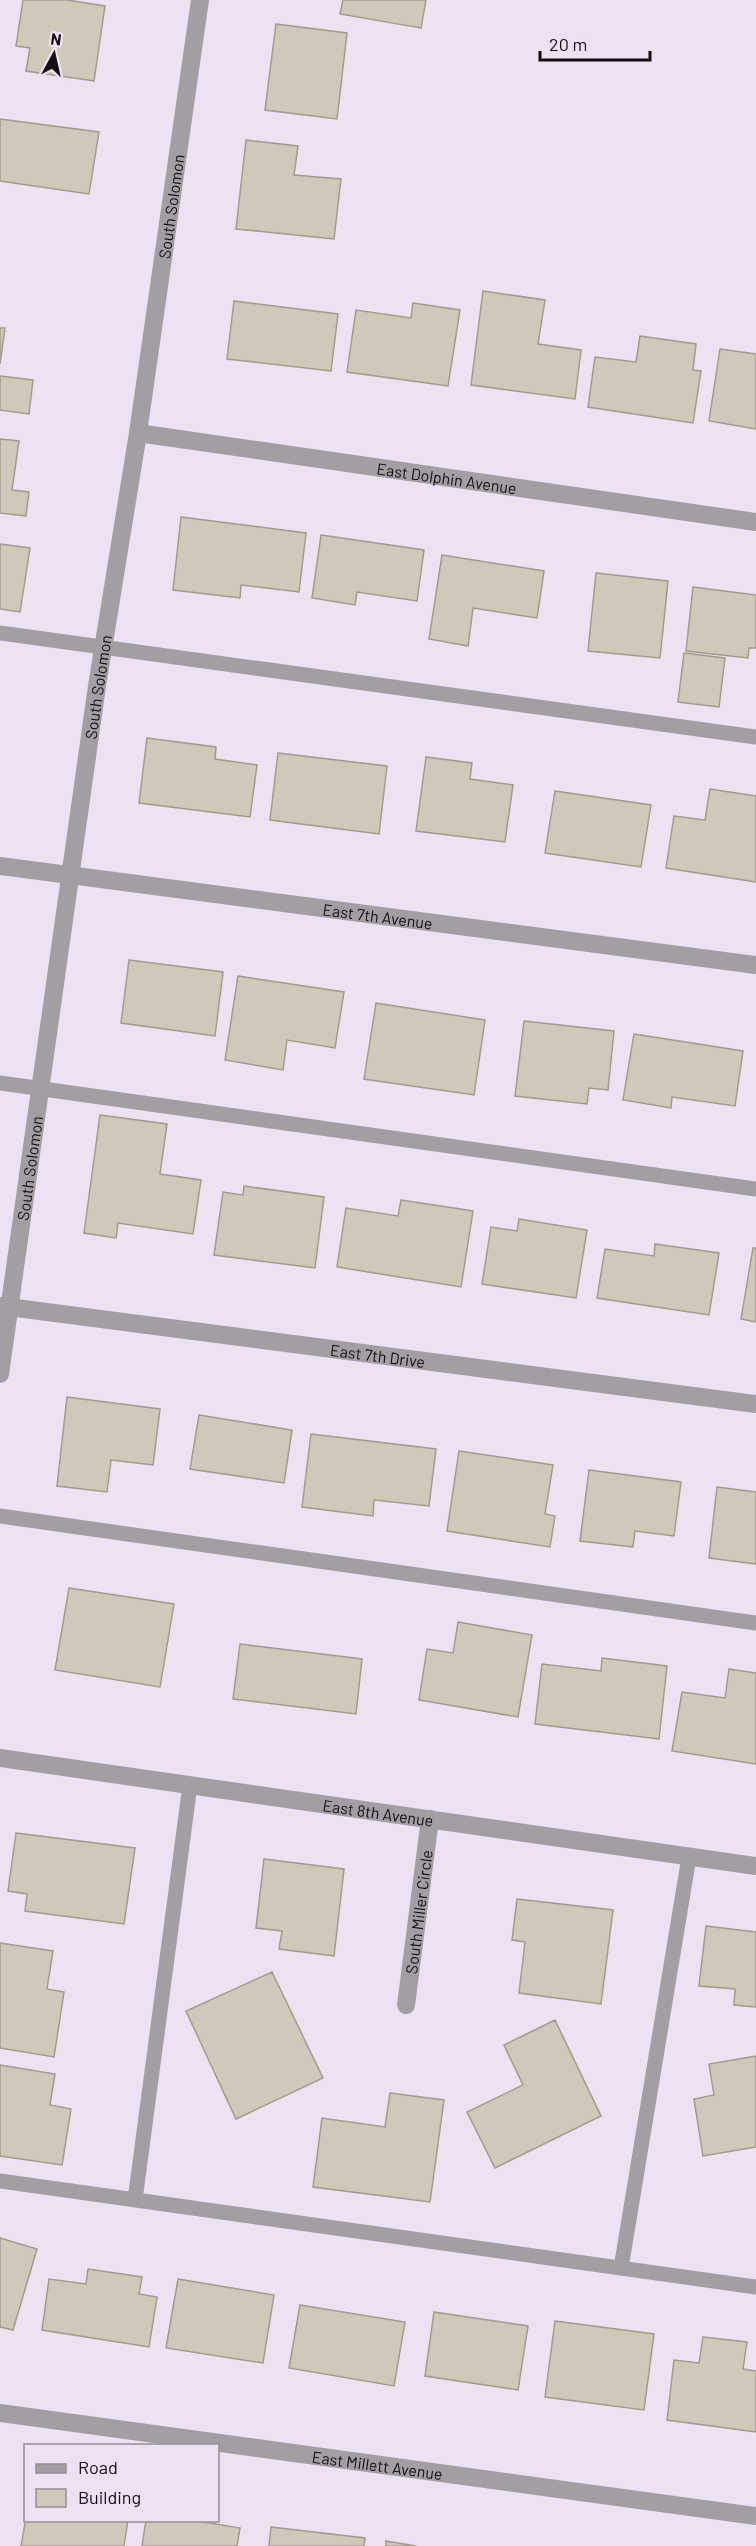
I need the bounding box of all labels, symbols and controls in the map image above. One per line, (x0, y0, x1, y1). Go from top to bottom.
north arrow (24, 24, 84, 84)
scale bar (540, 24, 650, 62)
text: N (50, 29, 63, 49)
text: 20 m (549, 33, 587, 55)
street label: South Solomon (154, 153, 187, 260)
street label: East Dolphin Avenue (376, 458, 518, 497)
street label: South Solomon (80, 633, 115, 740)
street label: East 7th Avenue (322, 899, 434, 932)
street label: South Solomon (12, 1115, 46, 1222)
street label: East 7th Drive (329, 1339, 426, 1371)
street label: East 8th Avenue (322, 1795, 435, 1829)
street label: South Miller Circle (401, 1849, 435, 1975)
legend (24, 2444, 219, 2522)
street label: East Millett Avenue (311, 2446, 444, 2483)
text: Road (78, 2456, 118, 2478)
text: Building (78, 2486, 141, 2508)

